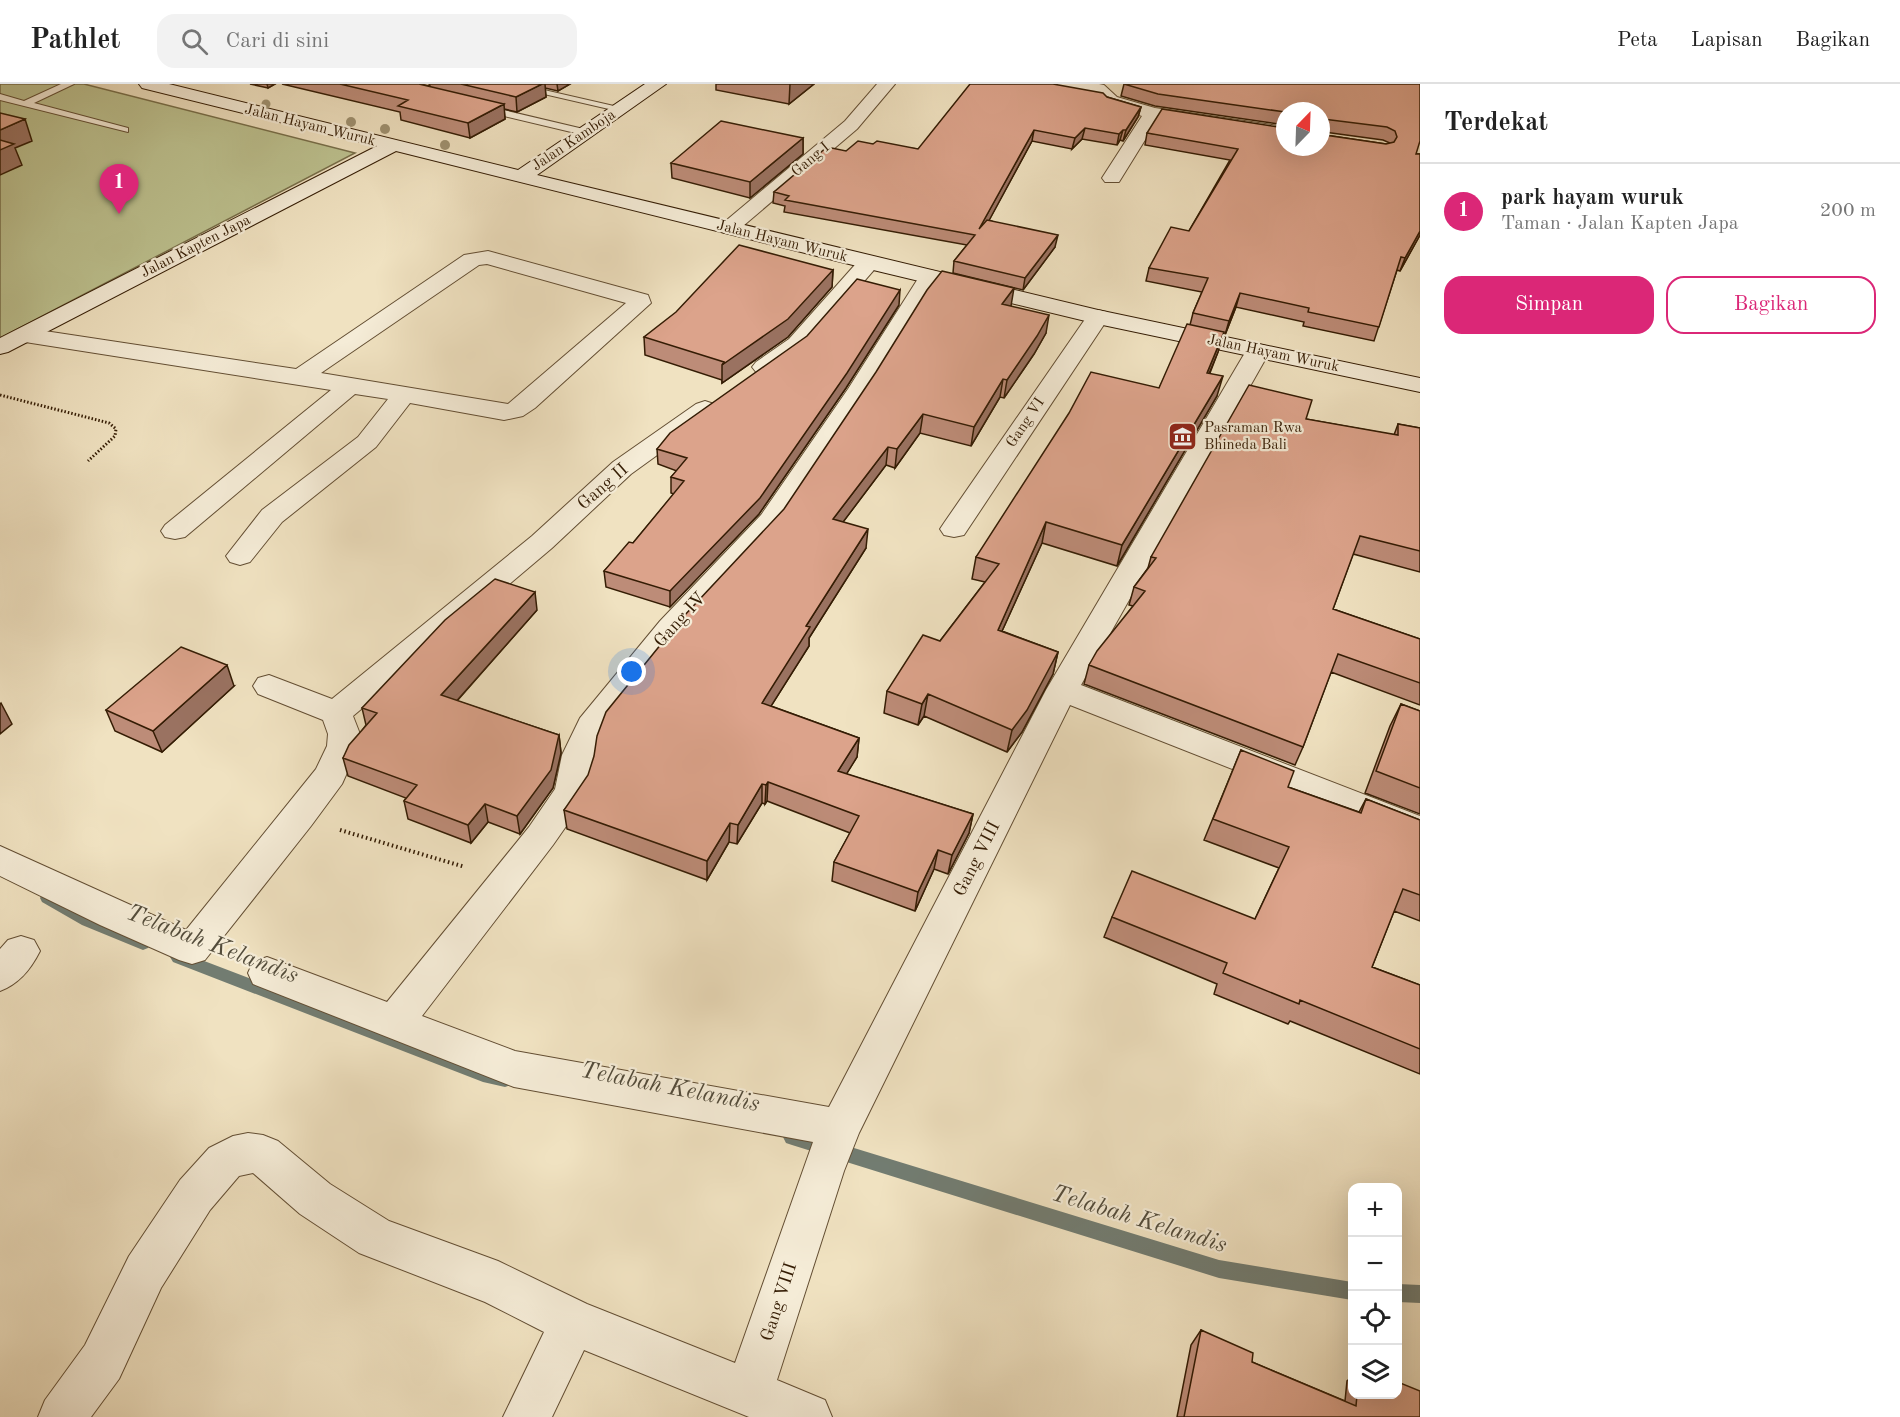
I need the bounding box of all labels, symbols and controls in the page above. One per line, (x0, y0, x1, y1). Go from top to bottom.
search box (157, 14, 577, 68)
icon: search (178, 25, 211, 58)
text: Pathlet (30, 27, 121, 55)
text: Cari di sini (226, 30, 329, 52)
text: Peta (1617, 30, 1658, 51)
text: Lapisan (1691, 30, 1762, 51)
text: Bagikan (1795, 30, 1870, 51)
street label: Jalan Hayam Wuruk (243, 102, 377, 150)
north arrow (1276, 102, 1330, 156)
street label: Jalan Kamboja (529, 107, 619, 174)
text: Terdekat (1444, 110, 1548, 136)
street label: Gang I (789, 140, 833, 180)
pin: 1 (100, 164, 138, 214)
text: park hayam wuruk (1501, 187, 1684, 209)
text: 1 (1458, 201, 1469, 221)
text: 200 m (1820, 201, 1876, 221)
street label: Jalan Kapten Japa (139, 213, 254, 281)
text: Taman · Jalan Kapten Japa (1501, 214, 1739, 234)
street label: Jalan Hayam Wuruk (715, 218, 849, 266)
button: Simpan (1444, 276, 1654, 334)
button: Bagikan (1666, 276, 1876, 334)
street label: Jalan Hayam Wuruk (1206, 333, 1341, 375)
street label: Gang VI (1004, 395, 1048, 450)
museum icon: Pasraman Rwa Bhineda Bali (1167, 421, 1199, 453)
place label: Pasraman Rwa Bhineda Bali (1204, 421, 1303, 453)
street label: Gang II (574, 460, 632, 514)
street label: Gang IV (651, 589, 709, 651)
your location (617, 657, 646, 686)
street label: Gang VIII (950, 819, 1004, 899)
water label: Telabah Kelandis (123, 901, 301, 989)
water label: Telabah Kelandis (578, 1059, 762, 1117)
water label: Telabah Kelandis (1048, 1182, 1230, 1258)
map controls (1348, 1183, 1402, 1399)
button: + (1348, 1183, 1402, 1237)
button: − (1348, 1237, 1402, 1291)
street label: Gang VIII (758, 1260, 800, 1344)
button: locate (1348, 1291, 1402, 1345)
button: layers (1348, 1345, 1402, 1399)

